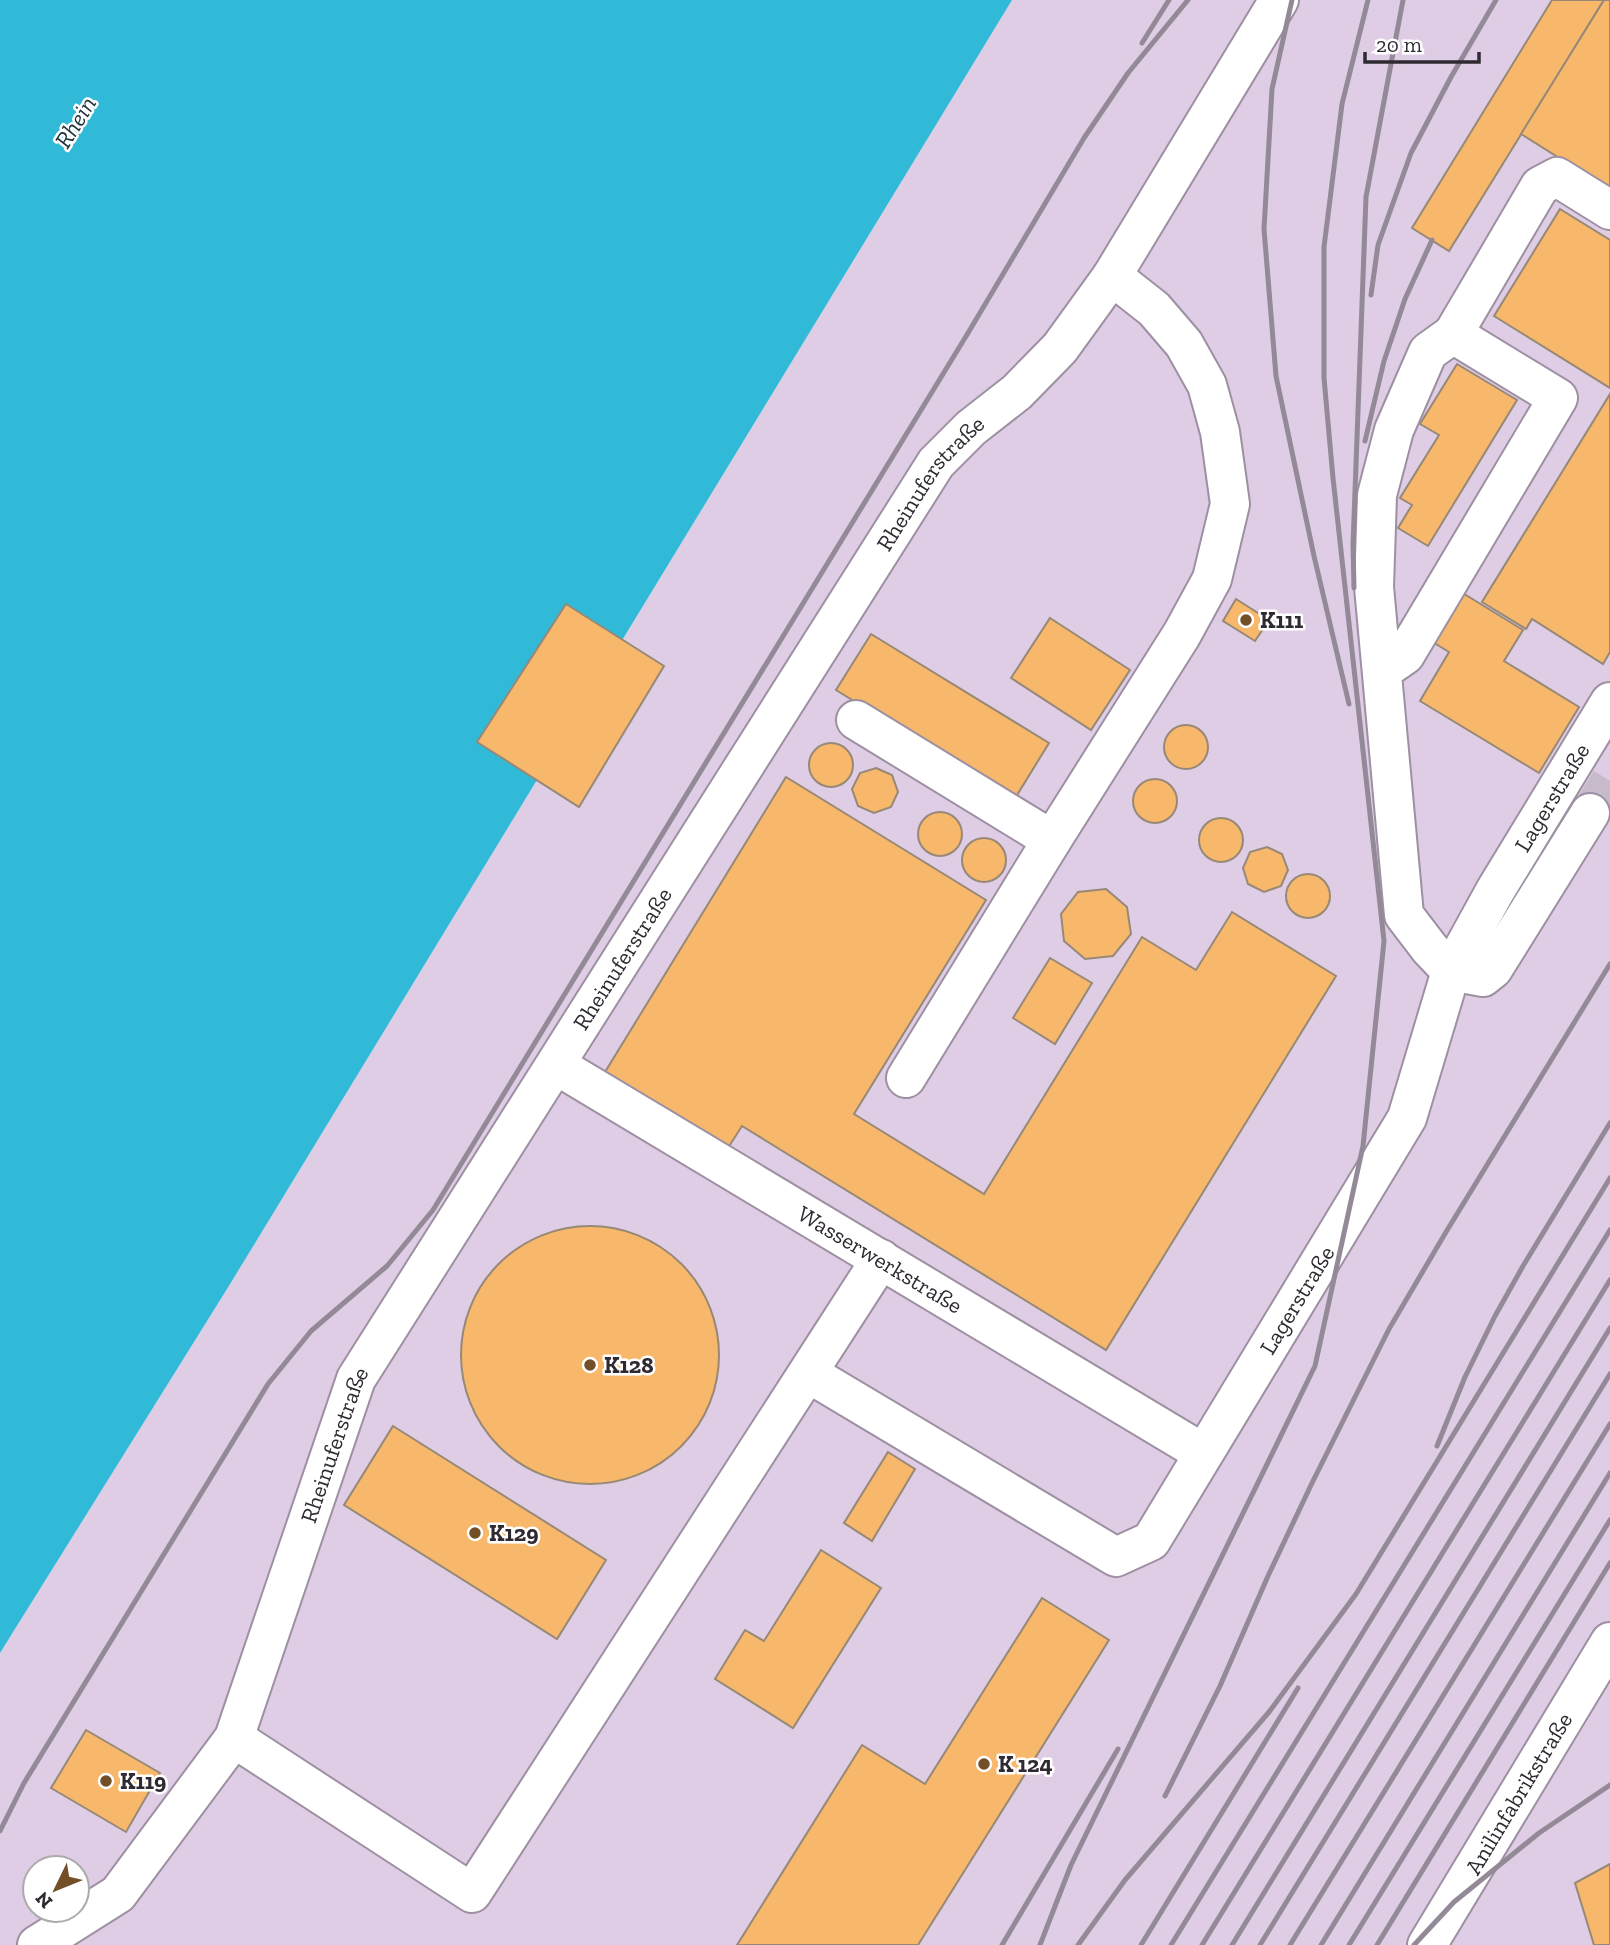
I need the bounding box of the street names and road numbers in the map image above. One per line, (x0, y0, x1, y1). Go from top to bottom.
street label: Rheinuferstraße (870, 409, 990, 556)
street label: Lagerstraße (1508, 738, 1596, 857)
street label: Rheinuferstraße (567, 882, 678, 1035)
street label: Wasserwerkstraße (793, 1199, 968, 1320)
street label: Lagerstraße (1253, 1241, 1340, 1359)
street label: Rheinuferstraße (294, 1361, 374, 1526)
street label: Anilinfabrikstraße (1459, 1707, 1578, 1880)

